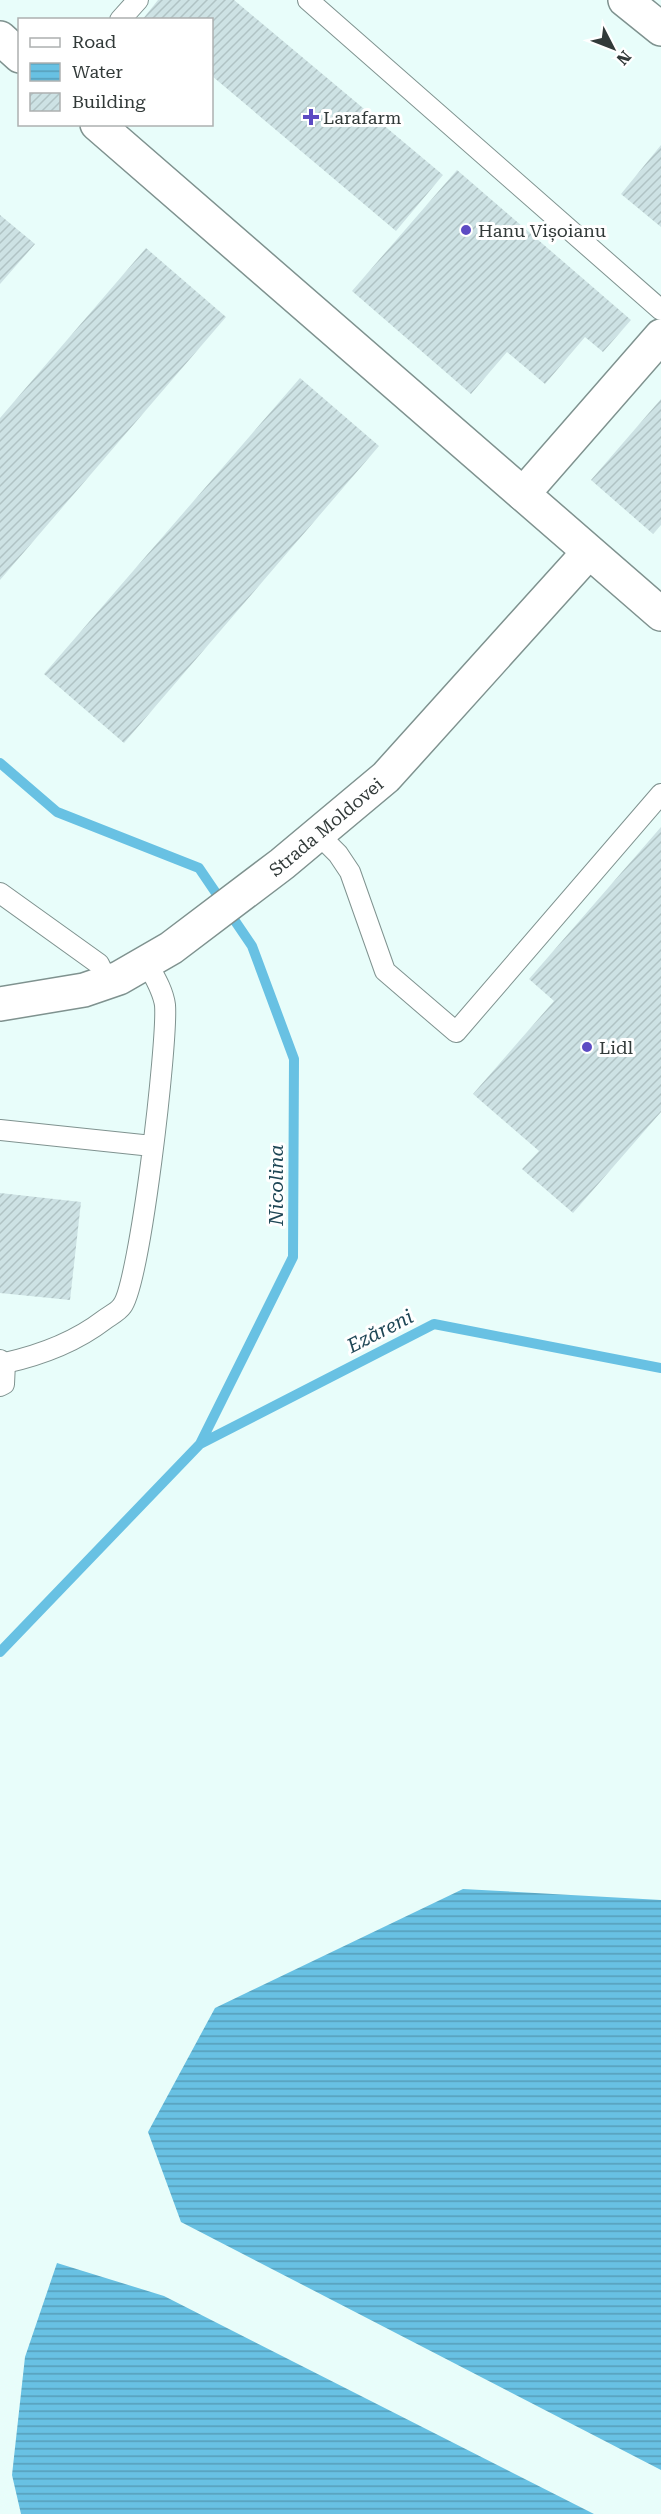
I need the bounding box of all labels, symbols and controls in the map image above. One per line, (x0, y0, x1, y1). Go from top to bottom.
legend (18, 18, 213, 126)
north arrow (583, 18, 643, 78)
text: Road (72, 31, 117, 52)
text: N (613, 47, 635, 69)
text: Water (72, 61, 123, 82)
text: Building (72, 91, 146, 112)
place label: Larafarm (323, 107, 401, 128)
marker: Larafarm (304, 110, 318, 124)
place label: Hanu Vișoianu (478, 220, 606, 242)
marker: Hanu Vișoianu (459, 223, 473, 237)
street label: Strada Moldovei (265, 773, 387, 881)
place label: Lidl (599, 1037, 633, 1058)
marker: Lidl (580, 1040, 594, 1054)
water label: Nicolina (264, 1144, 288, 1227)
water label: Ezăreni (342, 1304, 417, 1358)

